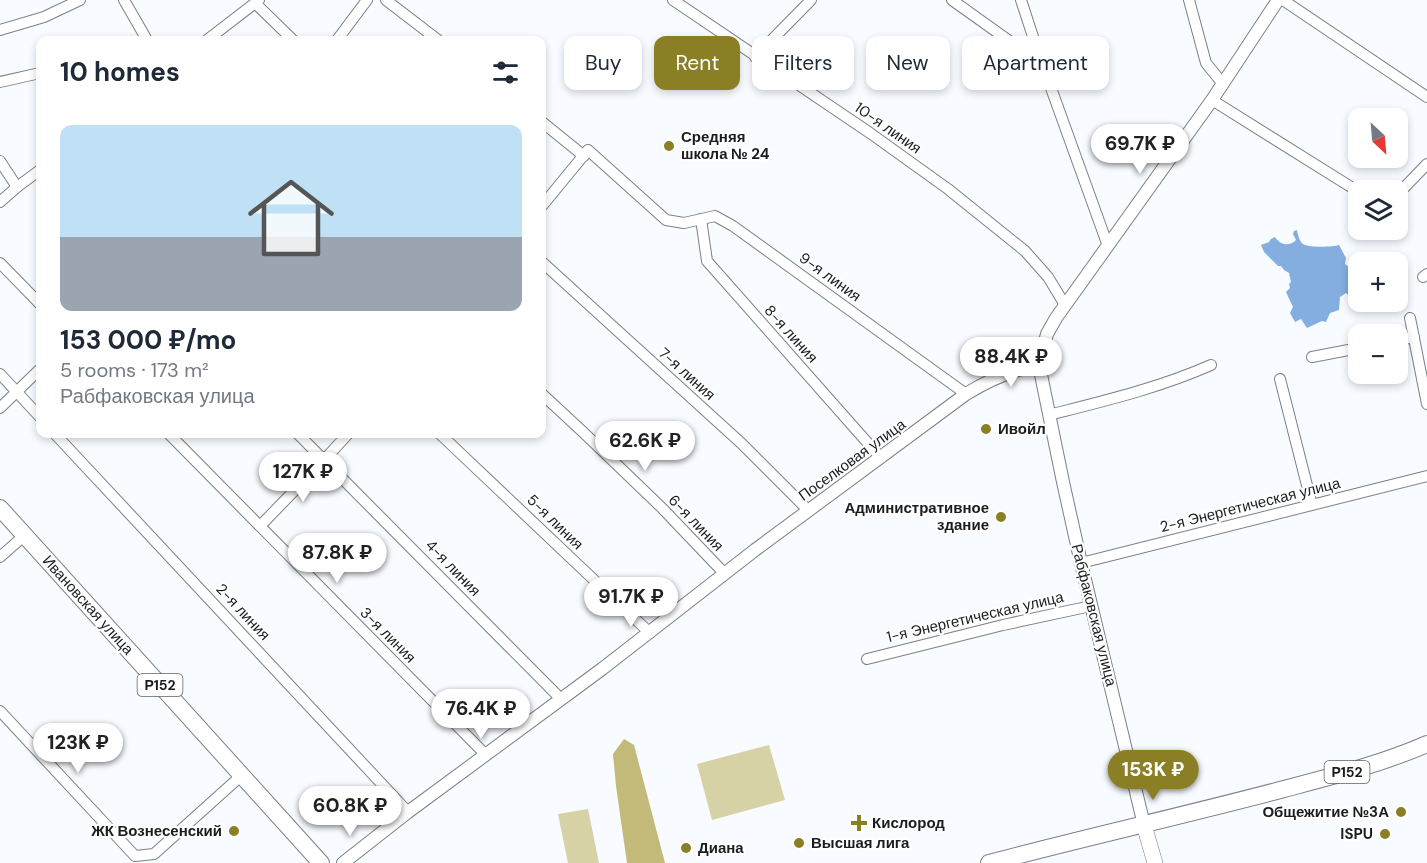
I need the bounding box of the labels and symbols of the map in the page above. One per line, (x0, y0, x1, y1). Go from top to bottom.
street label: 10-я линия (851, 98, 925, 158)
north arrow (1348, 108, 1408, 168)
pin: 69.7K ₽ (1085, 124, 1195, 175)
place label: Средняя школа № 24 (681, 127, 770, 164)
marker: Средняя школа № 24 (662, 139, 676, 153)
street label: 9-я линия (795, 248, 865, 306)
street label: 8-я линия (760, 301, 822, 367)
pin: 88.4K ₽ (956, 337, 1066, 388)
street label: 7-я линия (654, 343, 720, 405)
street label: Поселковая улица (794, 414, 910, 506)
place label: Ивойл (998, 419, 1046, 439)
pin: 62.6K ₽ (590, 421, 700, 472)
marker: Ивойл (979, 422, 993, 436)
pin: 127K ₽ (254, 452, 352, 503)
street label: 2-я Энергетическая улица (1158, 473, 1343, 537)
street label: 5-я линия (522, 490, 588, 554)
street label: 6-я линия (664, 490, 728, 556)
place label: Административное здание (845, 498, 989, 535)
marker: Административное здание (994, 510, 1008, 524)
pin: 87.8K ₽ (282, 533, 392, 584)
street label: 4-я линия (421, 535, 485, 601)
street label: Рабфаковская улица (1067, 542, 1122, 689)
street label: Ивановская улица (38, 551, 139, 660)
pin: 91.7K ₽ (576, 577, 686, 628)
street label: 2-я линия (212, 579, 274, 645)
street label: 1-я Энергетическая улица (885, 587, 1066, 647)
street label: 3-я линия (356, 603, 420, 667)
road number: Р152 (138, 674, 182, 696)
pin: 76.4K ₽ (426, 689, 536, 740)
pin: 123K ₽ (29, 723, 127, 774)
pin: 153K ₽ (1104, 750, 1202, 801)
road number: Р152 (1324, 761, 1370, 783)
pin: 60.8K ₽ (295, 786, 405, 837)
place label: Общежитие №3А (1262, 802, 1389, 822)
marker: Общежитие №3А (1394, 805, 1408, 819)
place label: Кислород (872, 813, 945, 833)
marker: Кислород (850, 814, 868, 832)
place label: ЖК Вознесенский (90, 821, 222, 841)
marker: ЖК Вознесенский (227, 824, 241, 838)
place label: ISPU (1340, 824, 1373, 844)
marker: ISPU (1378, 827, 1392, 841)
place label: Высшая лига (811, 833, 910, 853)
marker: Высшая лига (792, 836, 806, 850)
place label: Диана (698, 838, 744, 858)
marker: Диана (679, 841, 693, 855)

